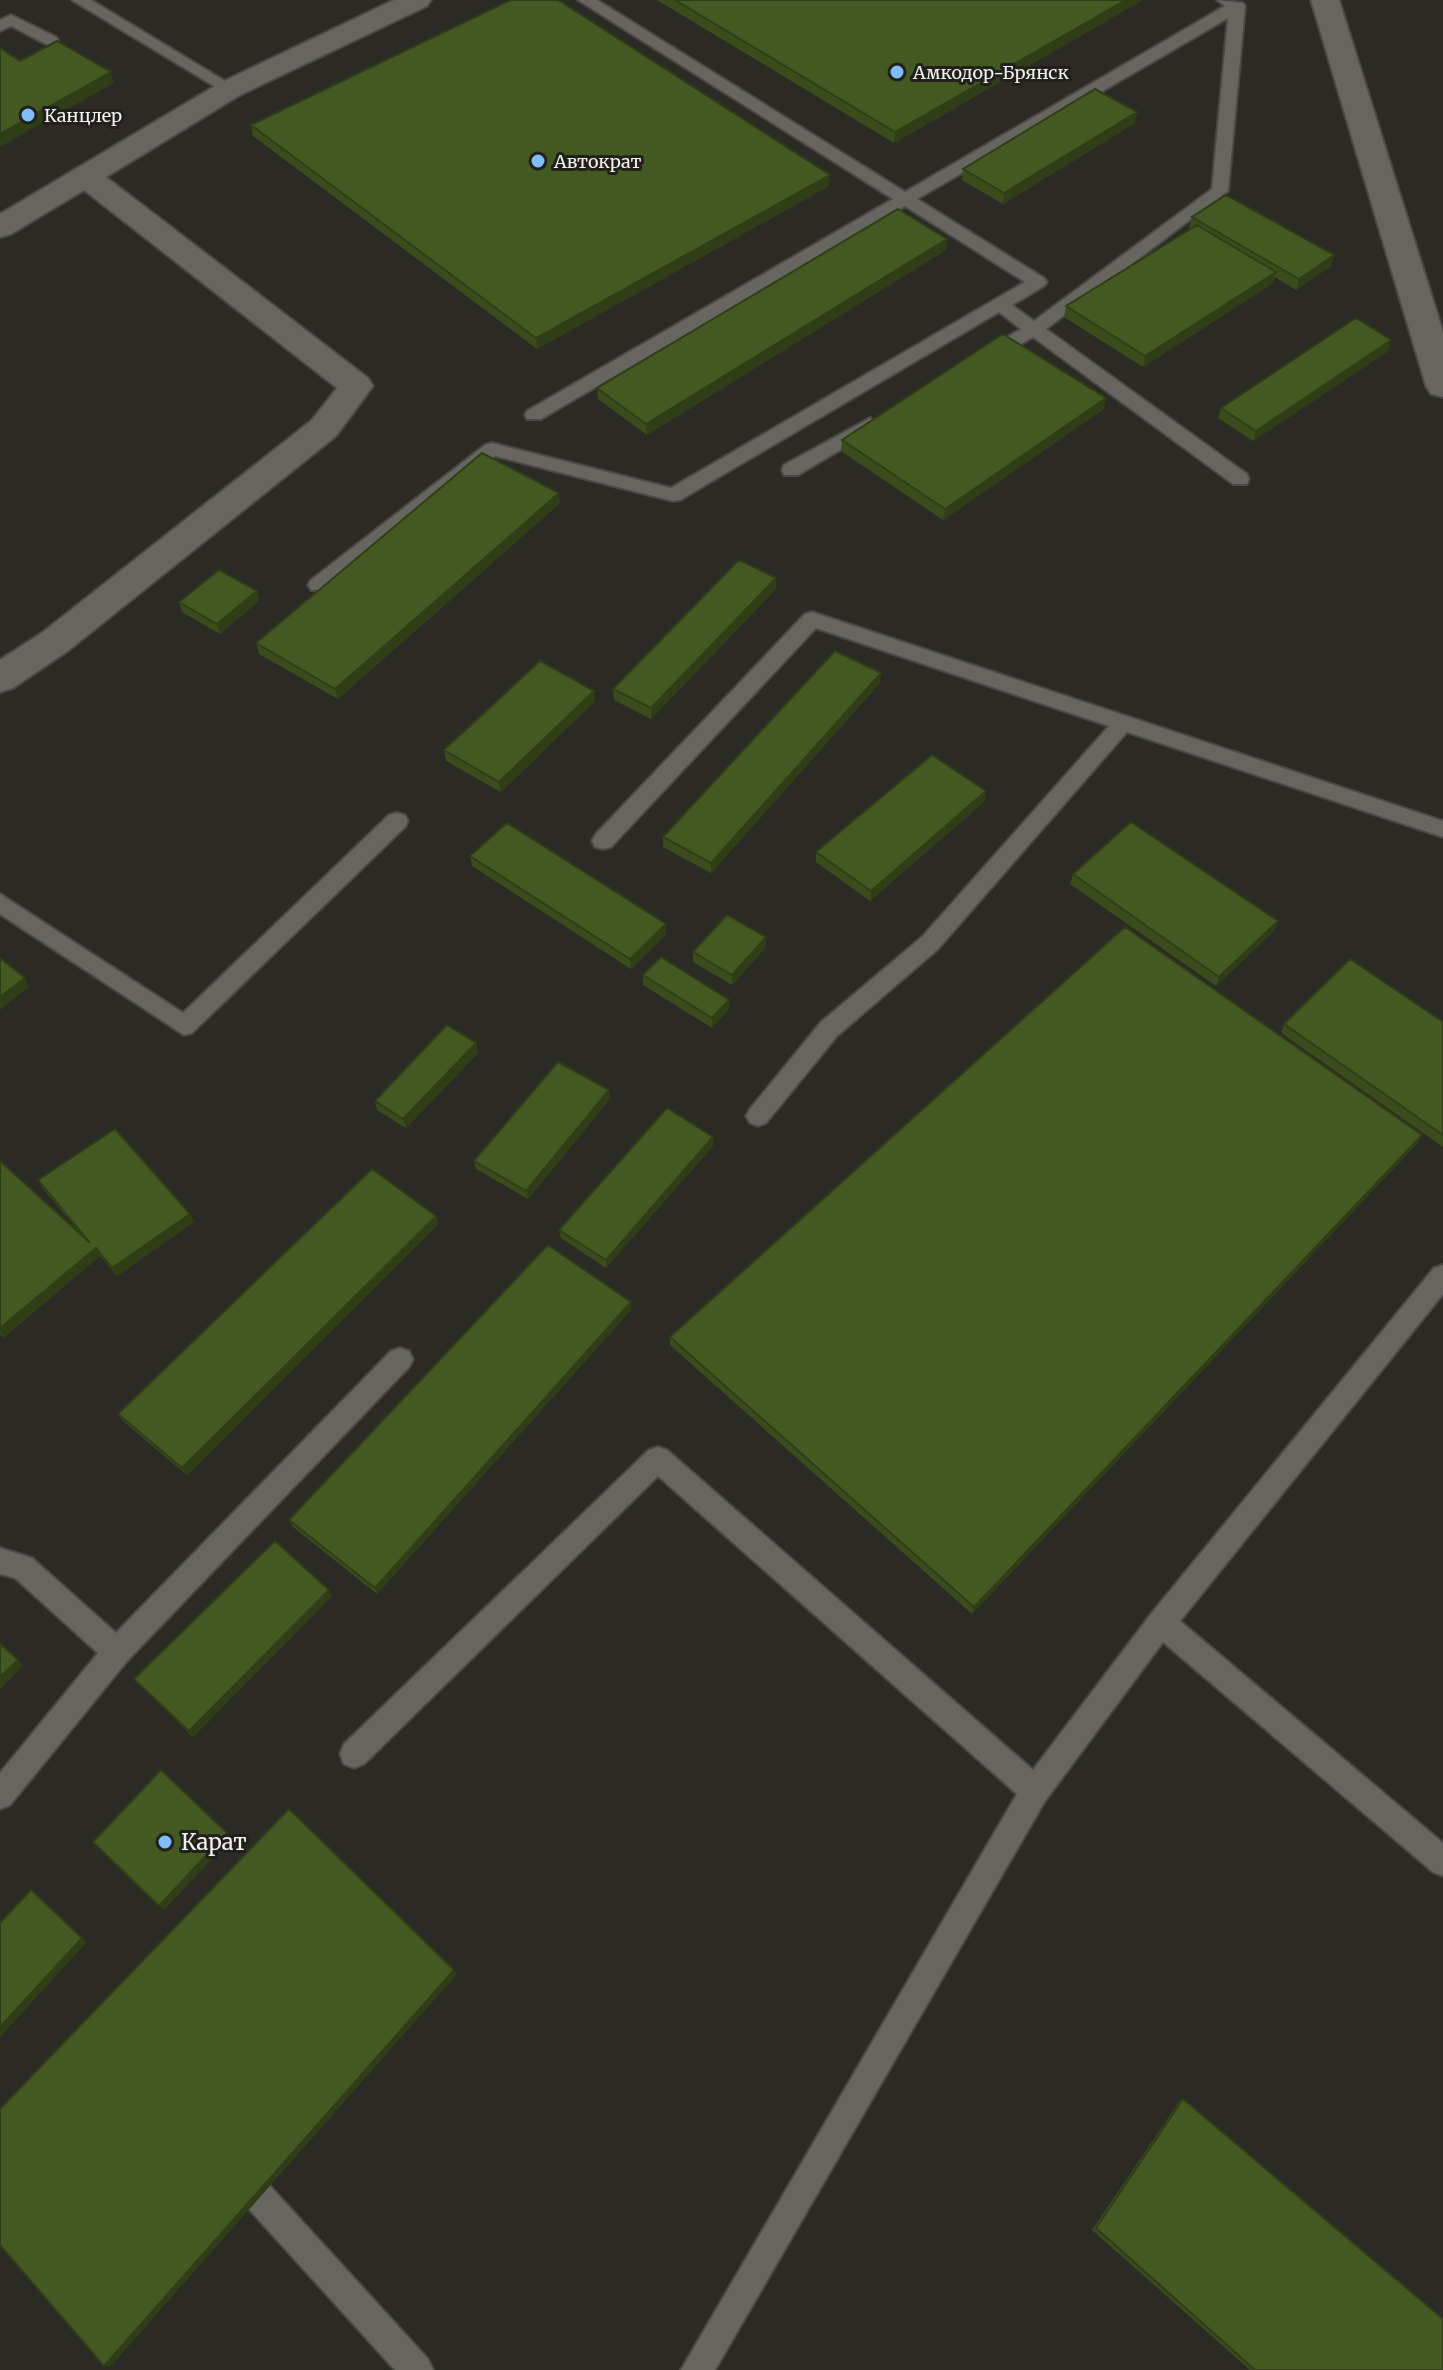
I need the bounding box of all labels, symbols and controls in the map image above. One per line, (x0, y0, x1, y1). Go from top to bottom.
place label: Амкодор-Брянск (912, 61, 1069, 84)
marker: Амкодор-Брянск (888, 63, 906, 81)
place label: Канцлер (44, 104, 122, 127)
marker: Канцлер (19, 106, 37, 124)
place label: Автократ (553, 150, 641, 173)
marker: Автократ (529, 152, 547, 170)
place label: Карат (181, 1828, 247, 1856)
marker: Карат (156, 1833, 174, 1851)

